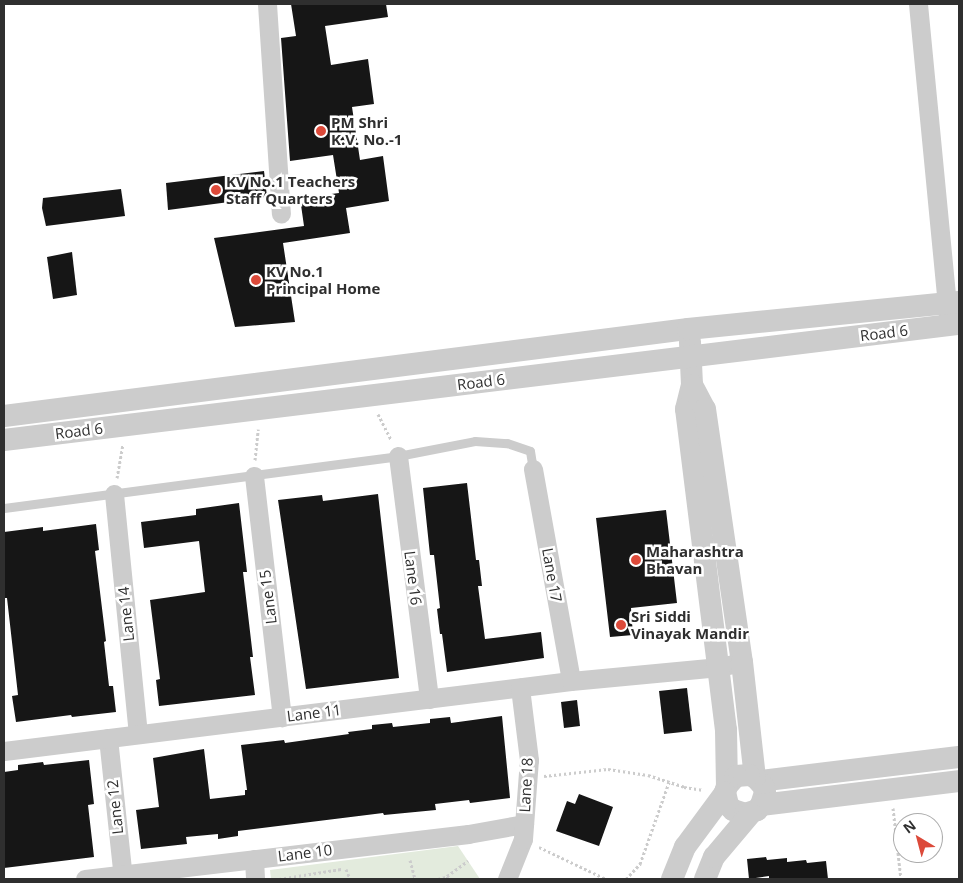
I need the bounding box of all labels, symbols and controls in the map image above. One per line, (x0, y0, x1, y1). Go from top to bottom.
place label: PM Shri K.V. No.-1 (331, 113, 402, 148)
marker: PM Shri K.V. No.-1 (315, 125, 327, 137)
place label: KV No.1 Teachers Staff Quarters (226, 172, 355, 207)
marker: KV No.1 Teachers Staff Quarters (210, 184, 222, 196)
place label: KV No.1 Principal Home (266, 262, 380, 297)
marker: KV No.1 Principal Home (250, 274, 262, 286)
street label: Road 6 (859, 321, 909, 345)
street label: Road 6 (456, 370, 506, 394)
street label: Road 6 (54, 419, 104, 443)
place label: Maharashtra Bhavan (646, 542, 744, 577)
street label: Lane 17 (538, 546, 566, 604)
street label: Lane 16 (401, 550, 425, 606)
marker: Maharashtra Bhavan (630, 554, 642, 566)
street label: Lane 15 (256, 569, 280, 625)
street label: Lane 14 (114, 586, 138, 642)
place label: Sri Siddi Vinayak Mandir (631, 607, 749, 642)
marker: Sri Siddi Vinayak Mandir (615, 619, 627, 631)
street label: Lane 11 (286, 701, 342, 725)
street label: Lane 18 (516, 757, 536, 813)
street label: Lane 12 (103, 779, 127, 835)
north arrow (893, 813, 943, 863)
text: N (899, 815, 920, 837)
street label: Lane 10 (277, 841, 333, 865)

